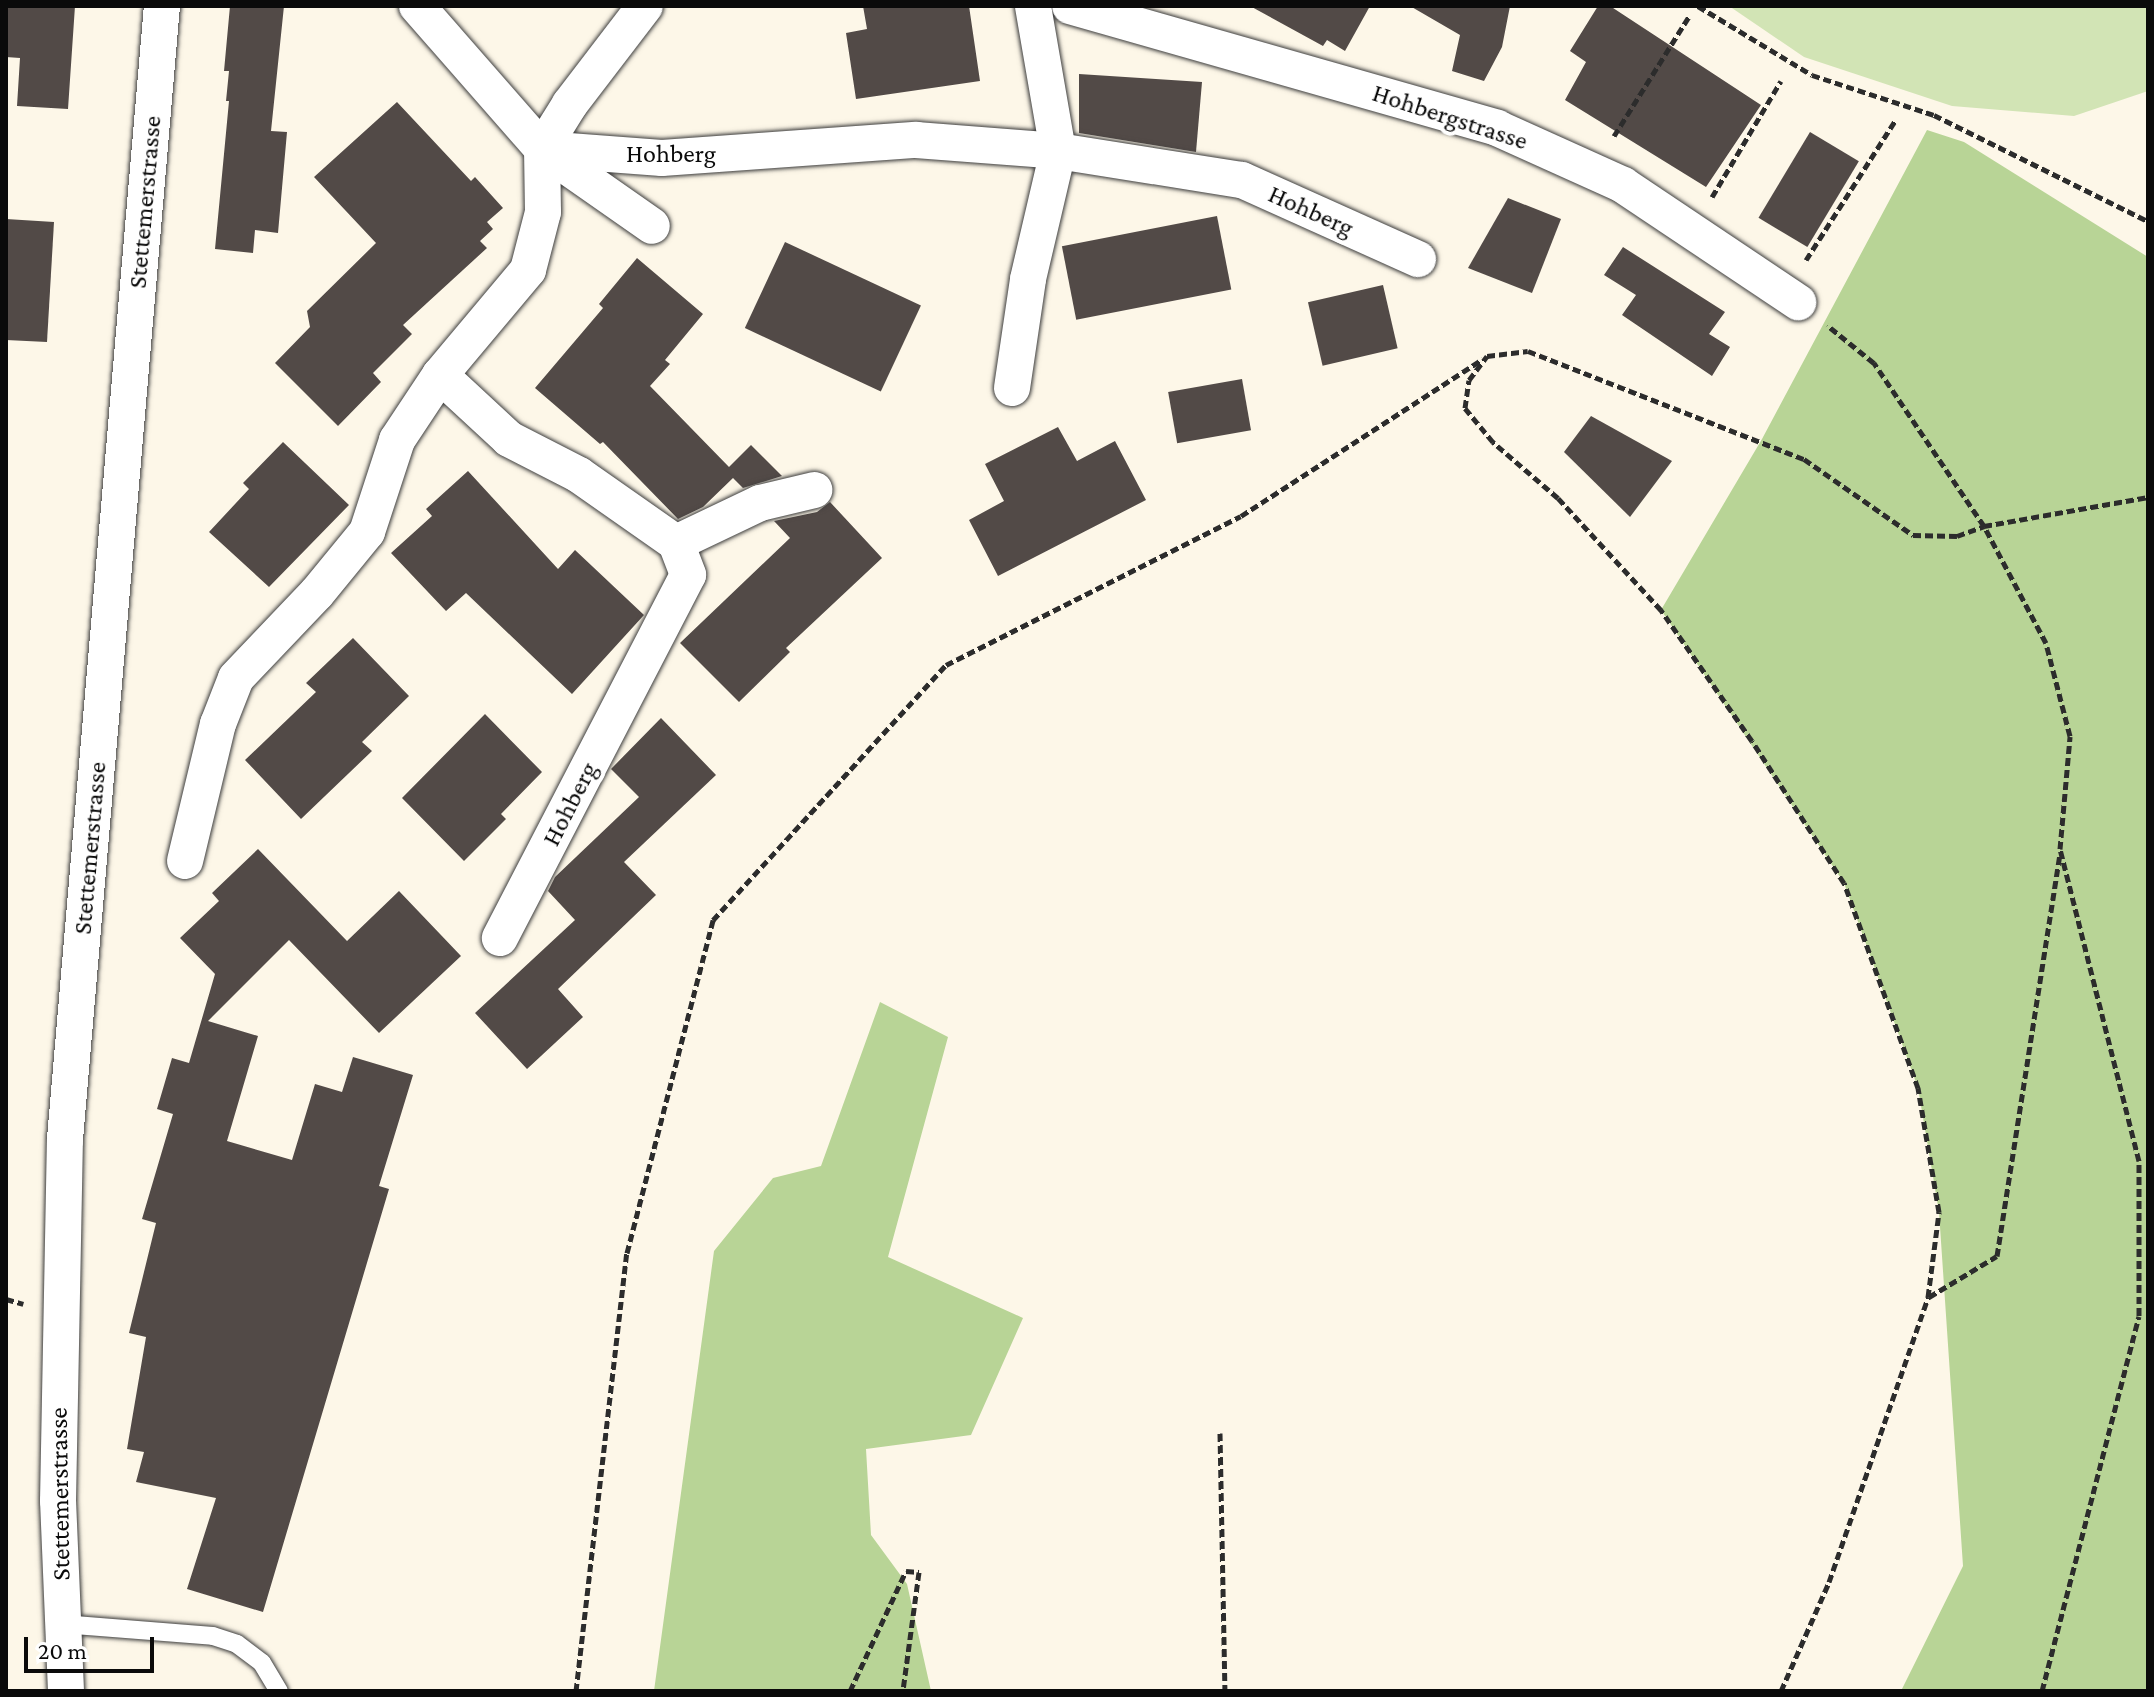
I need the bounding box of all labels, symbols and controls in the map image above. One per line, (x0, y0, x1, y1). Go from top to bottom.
street label: Hohbergstrasse (1368, 77, 1532, 157)
street label: Stettemerstrasse (122, 114, 168, 290)
street label: Hohberg (626, 138, 716, 170)
street label: Hohberg (1264, 178, 1358, 244)
street label: Hohberg (536, 757, 604, 851)
street label: Stettemerstrasse (67, 760, 113, 936)
street label: Stettemerstrasse (43, 1407, 77, 1581)
scale bar (28, 1621, 158, 1671)
text: 20 m (38, 1637, 87, 1664)

